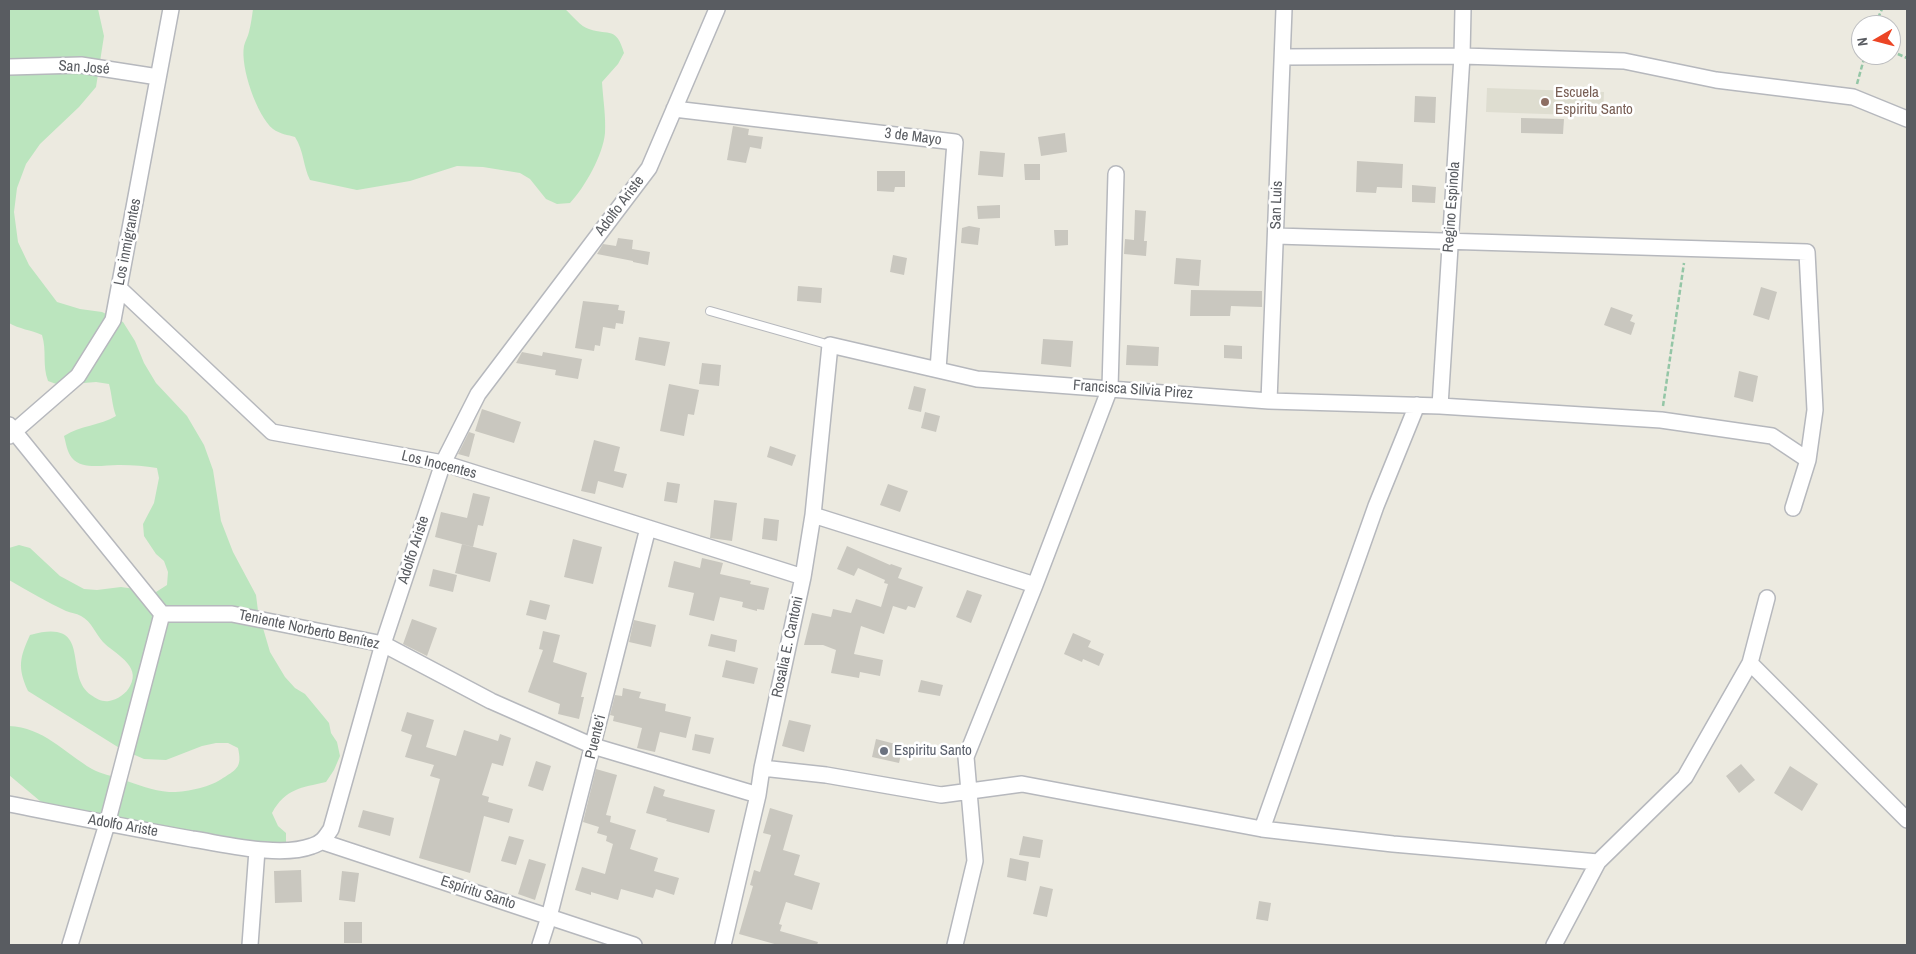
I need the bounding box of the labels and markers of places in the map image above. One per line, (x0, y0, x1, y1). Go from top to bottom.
place label: Escuela Espiritu Santo (1555, 84, 1633, 119)
marker: Escuela Espiritu Santo (1539, 96, 1551, 108)
place label: Espiritu Santo (894, 742, 972, 760)
marker: Espiritu Santo (878, 745, 890, 757)

